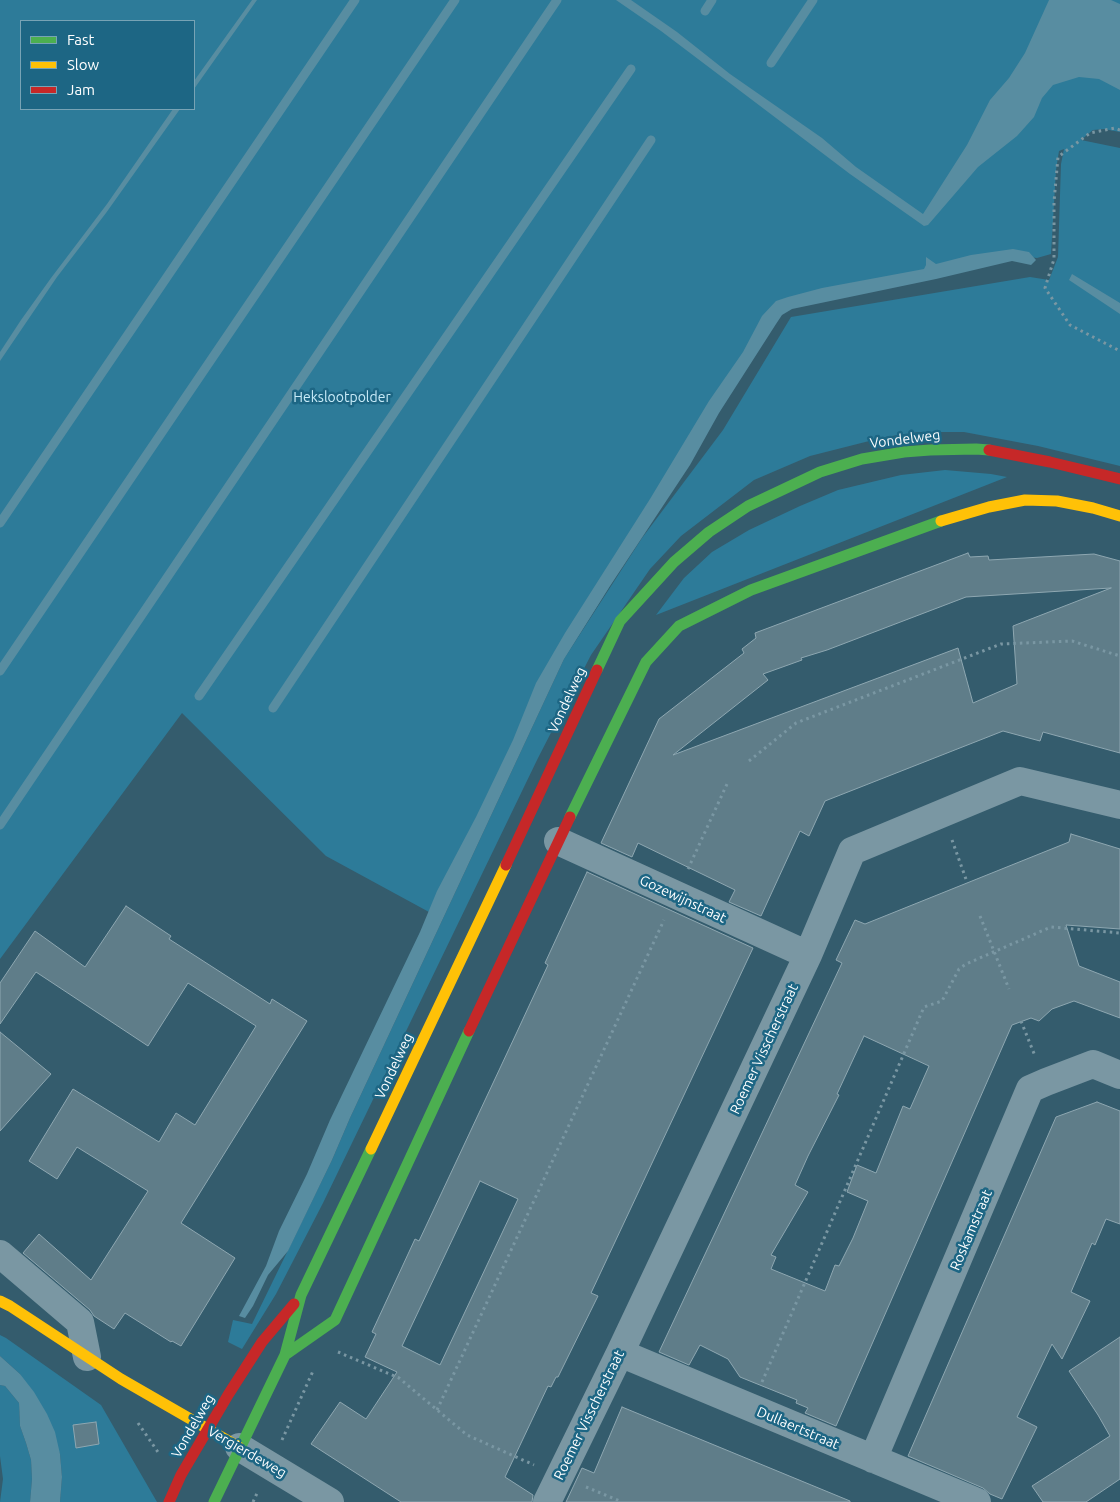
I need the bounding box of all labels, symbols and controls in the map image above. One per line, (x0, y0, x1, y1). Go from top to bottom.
legend (20, 20, 195, 110)
text: Fast (67, 31, 94, 48)
text: Slow (67, 56, 99, 73)
text: Jam (67, 81, 95, 98)
park label: Hekslootpolder (293, 389, 391, 405)
street label: Vondelweg (869, 426, 941, 452)
street label: Vondelweg (544, 664, 590, 736)
street label: Gozewijnstraat (637, 872, 729, 926)
street label: Roemer Visscherstraat (726, 981, 802, 1117)
street label: Vondelweg (371, 1030, 417, 1102)
street label: Roskamstraat (946, 1187, 996, 1273)
street label: Roemer Visscherstraat (550, 1347, 628, 1483)
street label: Vondelweg (168, 1391, 218, 1461)
street label: Dullaertstraat (754, 1403, 842, 1453)
street label: Vergierdeweg (205, 1423, 289, 1481)

